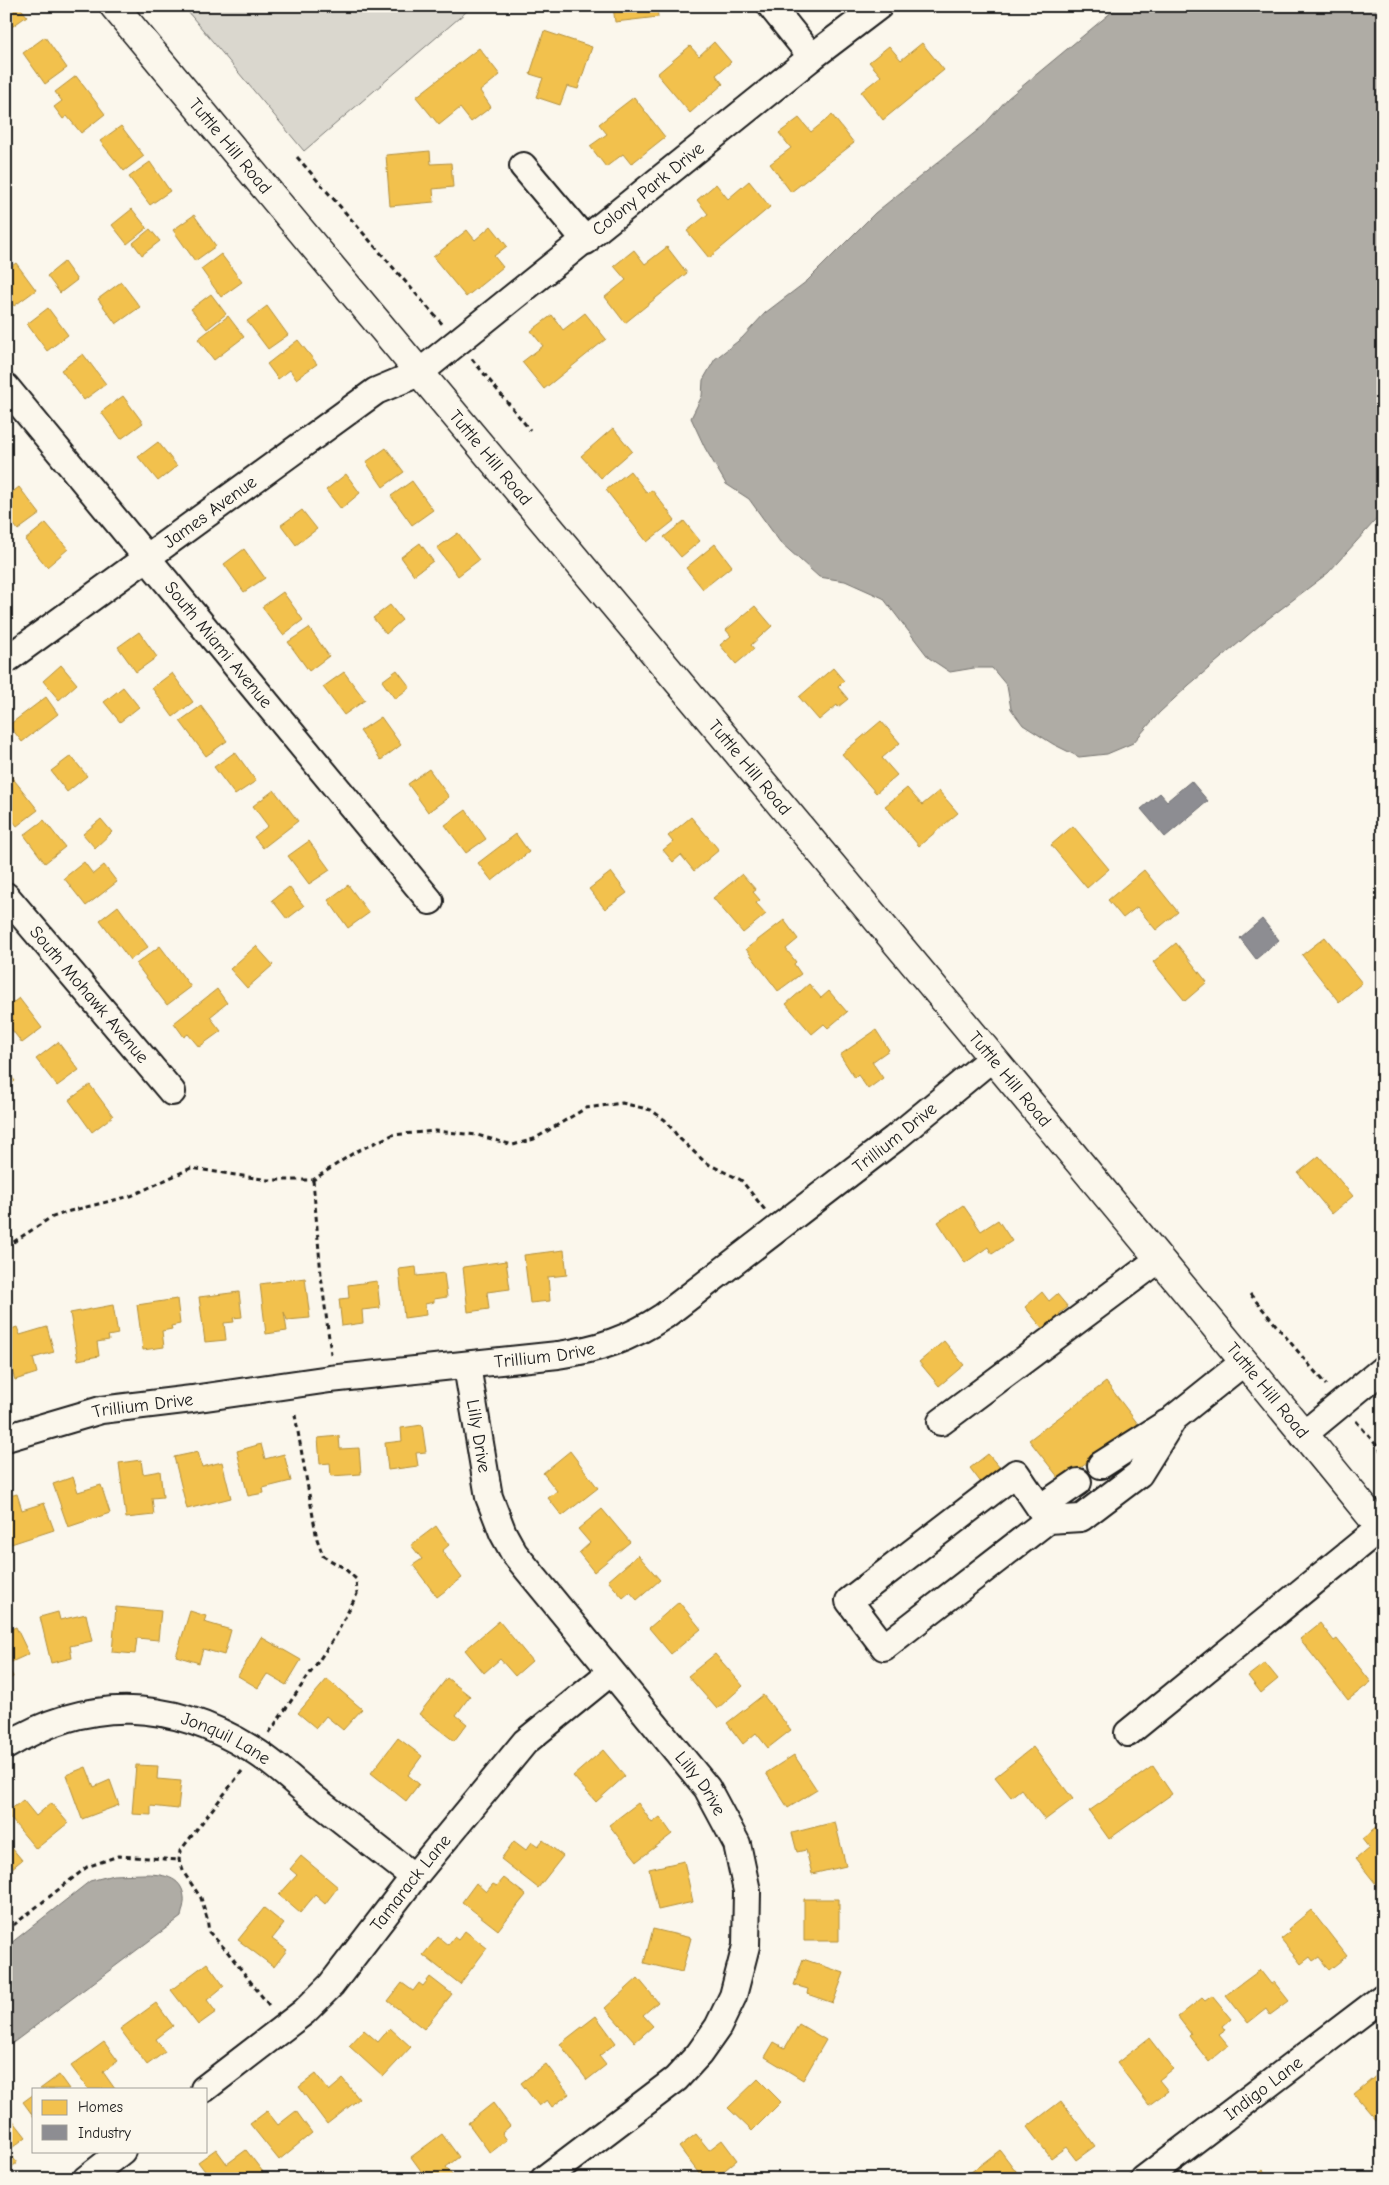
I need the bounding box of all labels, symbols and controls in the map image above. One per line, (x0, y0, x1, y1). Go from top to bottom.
street label: Tuttle Hill Road (185, 94, 276, 198)
street label: Colony Park Drive (588, 138, 708, 240)
street label: Tuttle Hill Road (445, 406, 536, 509)
street label: James Avenue (159, 471, 260, 553)
street label: South Miami Avenue (160, 577, 277, 712)
street label: Tuttle Hill Road (704, 715, 796, 819)
street label: South Mohawk Avenue (25, 921, 153, 1067)
street label: Tuttle Hill Road (964, 1027, 1056, 1131)
street label: Trillium Drive (848, 1098, 941, 1177)
street label: Trillium Drive (493, 1338, 597, 1372)
street label: Tuttle Hill Road (1222, 1338, 1313, 1442)
street label: Trillium Drive (90, 1388, 194, 1423)
street label: Lilly Drive (462, 1398, 495, 1474)
street label: Jonquil Lane (179, 1708, 275, 1769)
street label: Lilly Drive (671, 1747, 730, 1819)
street label: Tamarack Lane (366, 1830, 455, 1935)
street label: Indigo Lane (1220, 2052, 1307, 2125)
legend (32, 2088, 208, 2152)
text: Homes (78, 2098, 123, 2116)
text: Industry (78, 2124, 131, 2142)

